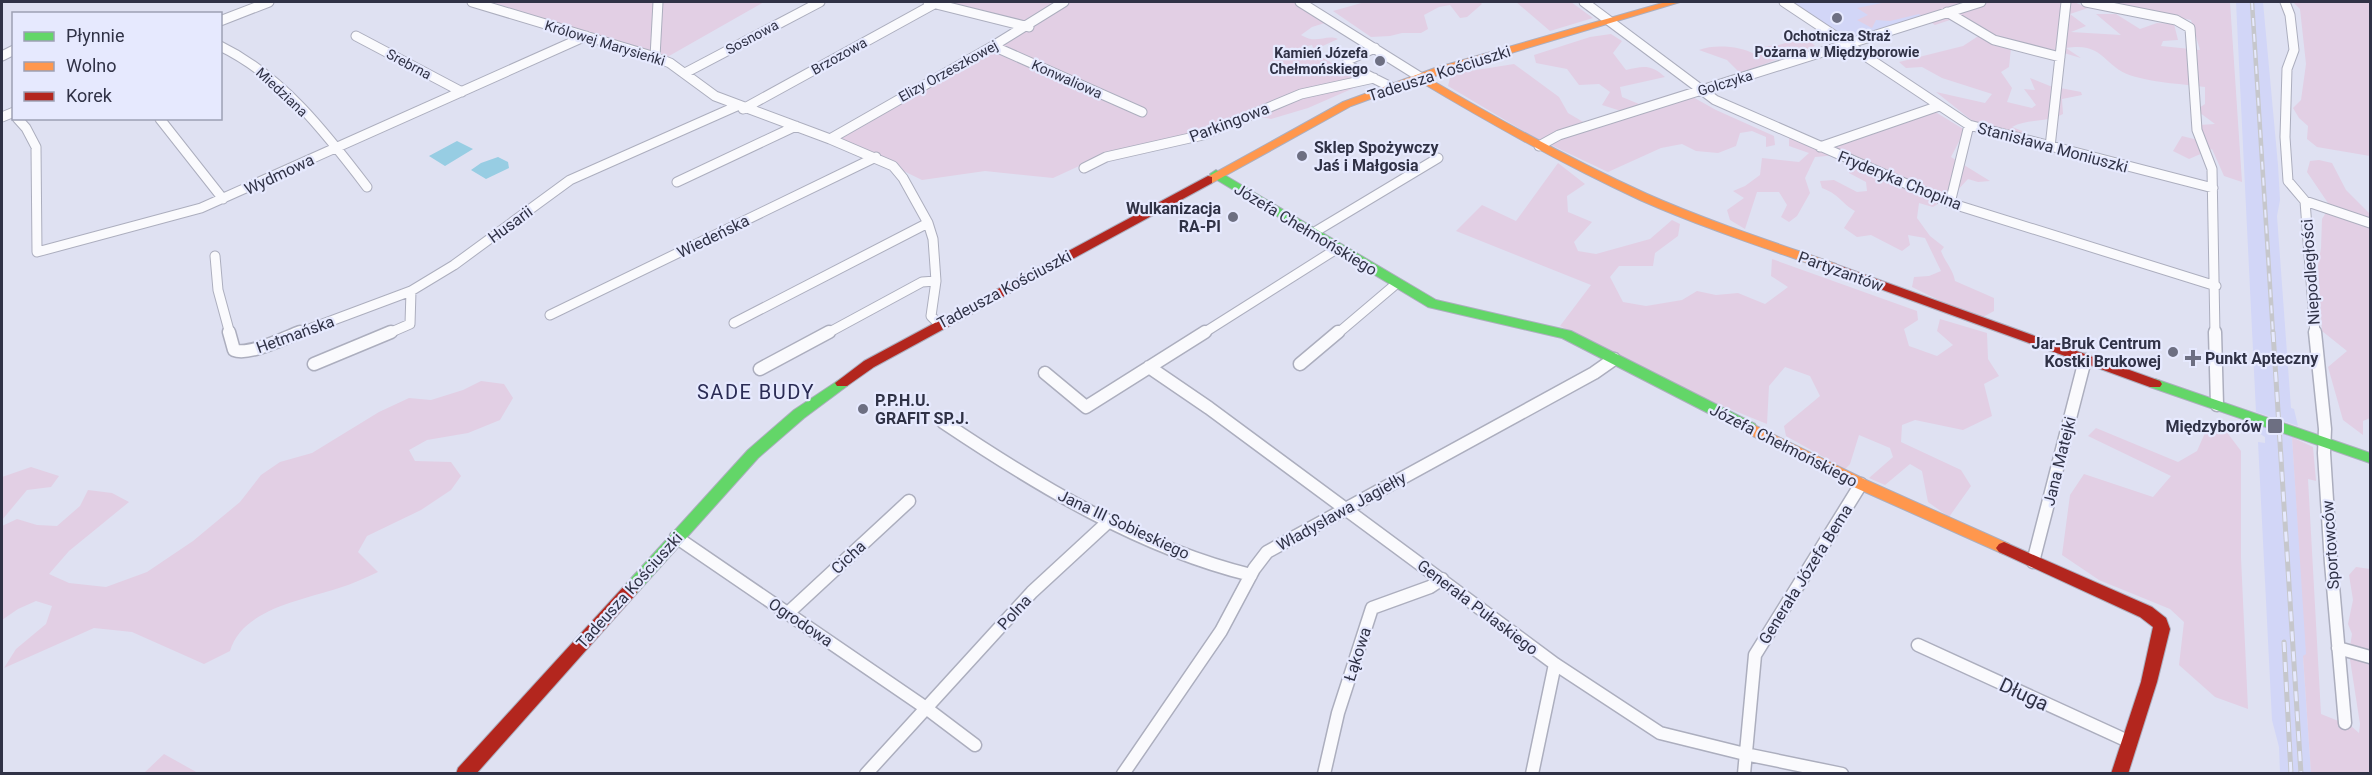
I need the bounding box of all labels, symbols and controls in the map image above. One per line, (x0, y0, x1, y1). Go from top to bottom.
marker: Ochotnicza Straż Pożarna w Międzyborowie (1830, 11, 1844, 25)
legend (12, 12, 222, 120)
street label: Sosnowa (723, 16, 781, 58)
street label: Królowej Marysieńki (543, 17, 667, 69)
text: Płynnie (66, 25, 125, 46)
place label: Ochotnicza Straż Pożarna w Międzyborowie (1755, 28, 1920, 60)
street label: Brzozowa (808, 34, 870, 78)
street label: Elizy Orzeszkowej (896, 37, 1000, 105)
street label: Tadeusza Kościuszki (1365, 41, 1513, 106)
place label: Kamień Józefa Chełmońskiego (1269, 45, 1368, 77)
street label: Srebrna (384, 46, 434, 82)
marker: Kamień Józefa Chełmońskiego (1373, 54, 1387, 68)
text: Wolno (66, 55, 117, 76)
street label: Konwaliowa (1029, 56, 1105, 102)
street label: Miedziana (253, 64, 311, 120)
street label: Golczyka (1696, 67, 1754, 99)
text: Korek (66, 85, 113, 106)
street label: Parkingowa (1187, 99, 1272, 146)
street label: Stanisława Moniuszki (1976, 118, 2130, 177)
place label: Sklep Spożywczy Jaś i Małgosia (1314, 138, 1439, 175)
street label: Fryderyka Chopina (1835, 147, 1965, 214)
marker: Sklep Spożywczy Jaś i Małgosia (1295, 149, 1309, 163)
street label: Wydmowa (241, 150, 317, 199)
street label: Józefa Chełmońskiego (1231, 179, 1381, 280)
place label: Wulkanizacja RA-PI (1126, 199, 1221, 236)
street label: Husarii (484, 202, 536, 247)
marker: Wulkanizacja RA-PI (1226, 210, 1240, 224)
street label: Wiedeńska (674, 211, 752, 262)
street label: Niepodległości (2297, 218, 2324, 326)
street label: Tadeusza Kościuszki (934, 246, 1075, 333)
street label: Partyzantów (1796, 247, 1886, 296)
street label: Hetmańska (253, 312, 337, 357)
place label: Jar-Bruk Centrum Kostki Brukowej (2032, 334, 2161, 371)
marker: Jar-Bruk Centrum Kostki Brukowej (2166, 345, 2180, 359)
place label: Punkt Apteczny (2205, 349, 2319, 368)
marker: Punkt Apteczny (2186, 351, 2200, 365)
district label: SADE BUDY (697, 380, 815, 404)
place label: P.P.H.U. GRAFIT SP.J. (875, 391, 969, 428)
street label: Józefa Chełmońskiego (1707, 400, 1861, 491)
marker: P.P.H.U. GRAFIT SP.J. (856, 402, 870, 416)
street label: Jana Matejki (2039, 415, 2080, 508)
place label: Międzyborów (2165, 417, 2262, 436)
marker: Międzyborów (2266, 417, 2284, 435)
street label: Władysława Jagiełły (1273, 468, 1410, 555)
street label: Jana III Sobieskiego (1055, 486, 1193, 563)
street label: Sportowców (2318, 500, 2343, 590)
street label: Generała Józefa Bema (1755, 501, 1856, 648)
street label: Tadeusza Kościuszki (572, 529, 686, 652)
street label: Cicha (827, 537, 870, 578)
street label: Generała Pułaskiego (1414, 556, 1542, 659)
street label: Polna (994, 591, 1035, 634)
street label: Ogrodowa (765, 594, 836, 651)
street label: Łąkowa (1340, 625, 1375, 683)
street label: Długa (1996, 672, 2052, 716)

